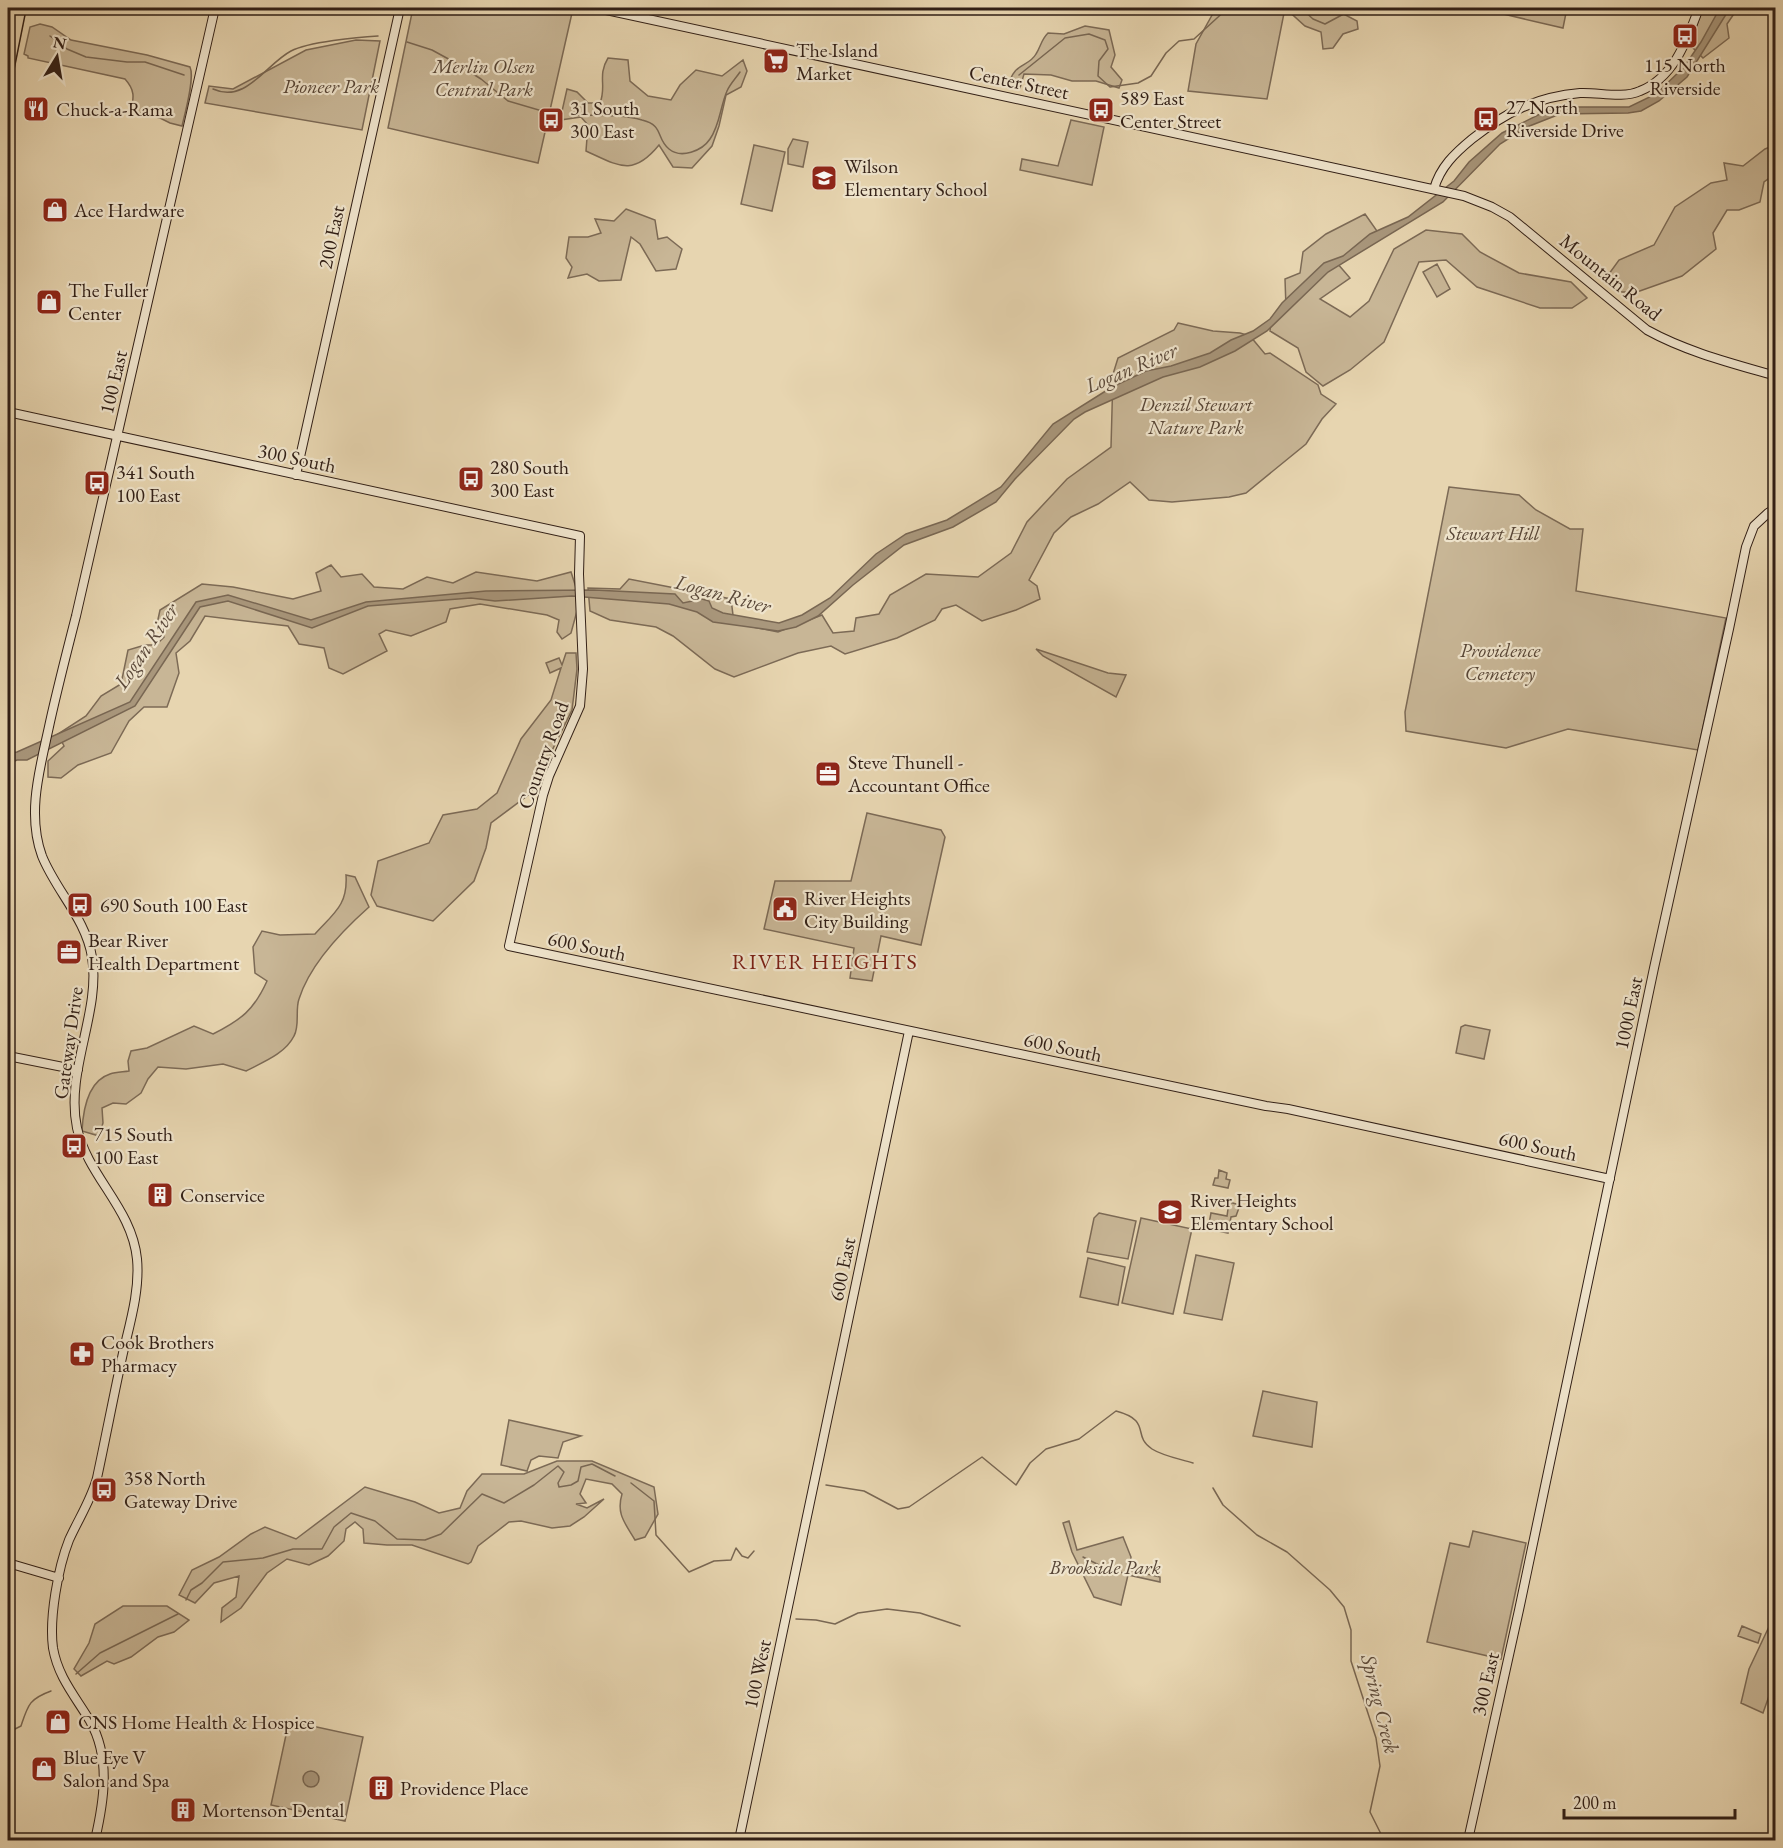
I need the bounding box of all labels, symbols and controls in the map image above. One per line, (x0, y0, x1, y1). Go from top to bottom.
bus stop icon: 115 North Riverside (1670, 21, 1700, 51)
north arrow (27, 27, 87, 87)
text: N (51, 31, 68, 54)
place label: The Island Market (796, 37, 879, 86)
supermarket icon: The Island Market (761, 46, 791, 76)
place label: 115 North Riverside (1644, 52, 1726, 101)
park label: Merlin Olsen Central Park (432, 53, 535, 102)
street label: Center Street (967, 59, 1072, 105)
park label: Pioneer Park (283, 73, 379, 99)
place label: 589 East Center Street (1120, 85, 1222, 134)
restaurant icon: Chuck-a-Rama (21, 94, 51, 124)
place label: 27 North Riverside Drive (1506, 94, 1624, 143)
place label: 31 South 300 East (570, 95, 640, 144)
bus stop icon: 589 East Center Street (1086, 95, 1116, 125)
place label: Chuck-a-Rama (56, 96, 173, 122)
bus stop icon: 27 North Riverside Drive (1471, 104, 1501, 134)
bus stop icon: 31 South 300 East (536, 105, 566, 135)
place label: Wilson Elementary School (844, 153, 988, 202)
school or university icon: Wilson Elementary School (809, 163, 839, 193)
shop icon: Ace Hardware (40, 195, 70, 225)
place label: Ace Hardware (73, 197, 184, 223)
street label: 200 East (312, 202, 351, 271)
street label: Mountain Road (1555, 228, 1668, 327)
place label: The Fuller Center (68, 277, 149, 326)
shop icon: The Fuller Center (34, 287, 64, 317)
water label: Logan River (1079, 336, 1182, 400)
street label: 100 East (93, 347, 133, 416)
park label: Denzil Stewart Nature Park (1139, 391, 1254, 440)
street label: 300 South (256, 437, 338, 479)
place label: 280 South 300 East (490, 454, 569, 503)
place label: 341 South 100 East (116, 459, 195, 508)
bus stop icon: 280 South 300 East (456, 464, 486, 494)
bus stop icon: 341 South 100 East (82, 468, 112, 498)
park label: Stewart Hill (1446, 520, 1541, 546)
water label: Logan River (671, 568, 775, 620)
water label: Logan River (106, 597, 185, 695)
park label: Providence Cemetery (1460, 637, 1540, 686)
street label: Country Road (511, 697, 575, 812)
place label: Steve Thunell - Accountant Office (847, 749, 990, 798)
office icon: Steve Thunell - Accountant Office (813, 759, 843, 789)
place label: River Heights City Building (804, 885, 911, 934)
bus stop icon: 690 South 100 East (65, 890, 95, 920)
place label: 690 South 100 East (100, 892, 248, 918)
public building icon: River Heights City Building (770, 894, 800, 924)
street label: 600 South (546, 925, 628, 967)
place label: Bear River Health Department (88, 927, 240, 976)
office icon: Bear River Health Department (54, 937, 84, 967)
district label: RIVER HEIGHTS (732, 947, 918, 976)
street label: 1000 East (1608, 973, 1649, 1052)
street label: Gateway Drive (47, 985, 89, 1101)
street label: 600 South (1022, 1026, 1104, 1068)
place label: 715 South 100 East (94, 1121, 173, 1170)
street label: 600 South (1497, 1125, 1579, 1167)
bus stop icon: 715 South 100 East (59, 1131, 89, 1161)
building icon: Conservice (145, 1180, 175, 1210)
place label: Conservice (180, 1182, 265, 1208)
place label: River Heights Elementary School (1190, 1187, 1334, 1236)
school or university icon: River Heights Elementary School (1155, 1197, 1185, 1227)
street label: 600 East (823, 1234, 862, 1303)
place label: Cook Brothers Pharmacy (101, 1329, 214, 1378)
pharmacy icon: Cook Brothers Pharmacy (67, 1339, 97, 1369)
place label: 358 North Gateway Drive (124, 1465, 237, 1514)
bus stop icon: 358 North Gateway Drive (89, 1475, 119, 1505)
park label: Brookside Park (1048, 1554, 1161, 1580)
street label: 100 West (737, 1637, 777, 1711)
street label: 300 East (1465, 1649, 1505, 1718)
water label: Spring Creek (1355, 1650, 1406, 1757)
shop icon: CNS Home Health & Hospice (43, 1707, 73, 1737)
place label: CNS Home Health & Hospice (78, 1709, 315, 1735)
place label: Blue Eye V Salon and Spa (63, 1744, 169, 1793)
shop icon: Blue Eye V Salon and Spa (29, 1754, 59, 1784)
building icon: Providence Place (366, 1773, 396, 1803)
place label: Providence Place (400, 1775, 529, 1801)
scale bar (1564, 1782, 1735, 1820)
text: 200 m (1573, 1791, 1617, 1814)
building icon: Mortenson Dental (168, 1795, 198, 1825)
place label: Mortenson Dental (202, 1797, 344, 1823)

